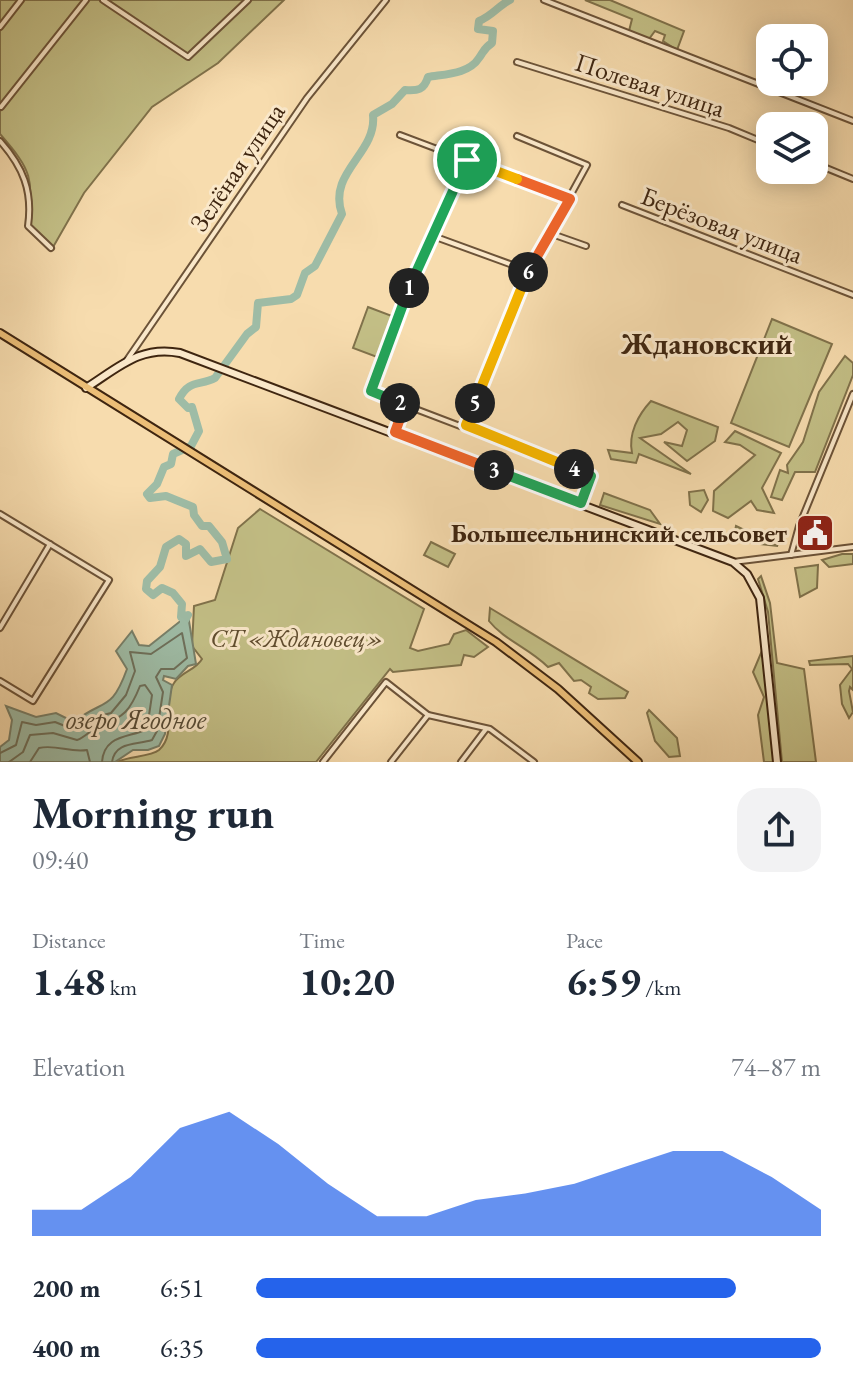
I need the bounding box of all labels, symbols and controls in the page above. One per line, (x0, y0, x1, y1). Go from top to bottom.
map controls (756, 24, 828, 184)
button: locate (756, 24, 828, 96)
street label: Полевая улица (571, 45, 730, 125)
street label: Зелёная улица (182, 96, 293, 238)
button: layers (756, 112, 828, 184)
pin (433, 126, 501, 194)
icon: arrive (445, 138, 489, 182)
street label: Берёзовая улица (636, 179, 808, 272)
pin: 6 (508, 252, 548, 292)
text: 6 (522, 257, 534, 286)
pin: 1 (389, 268, 429, 308)
text: 1 (403, 273, 415, 302)
district label: Ждановский (620, 324, 793, 363)
pin: 2 (380, 383, 420, 423)
pin: 5 (455, 383, 495, 423)
text: 2 (394, 388, 406, 417)
text: 5 (469, 388, 481, 417)
pin: 4 (554, 449, 594, 489)
pin: 3 (474, 450, 514, 490)
text: 4 (568, 454, 580, 483)
text: 3 (488, 455, 500, 484)
public building icon: Большеельнинский сельсовет (794, 512, 836, 554)
place label: Большеельнинский сельсовет (451, 516, 787, 550)
park label: СТ «Ждановец» (210, 621, 384, 655)
water label: озеро Ягодное (66, 701, 207, 737)
text: Morning run (32, 784, 274, 841)
button: share (737, 788, 821, 872)
text: 09:40 (32, 843, 88, 877)
text: Distance (32, 926, 105, 955)
text: Time (299, 926, 345, 955)
text: Pace (566, 926, 603, 955)
text: 1.48 (32, 955, 105, 1007)
text: 10:20 (299, 955, 395, 1007)
text: 6:59 (566, 955, 641, 1007)
text: km (105, 973, 137, 1002)
text: /km (641, 973, 681, 1002)
text: Elevation (32, 1050, 126, 1084)
text: 74–87 m (731, 1050, 821, 1084)
text: 200 m (32, 1271, 100, 1305)
text: 6:51 (160, 1271, 204, 1305)
text: 400 m (32, 1331, 100, 1365)
text: 6:35 (160, 1331, 204, 1365)

